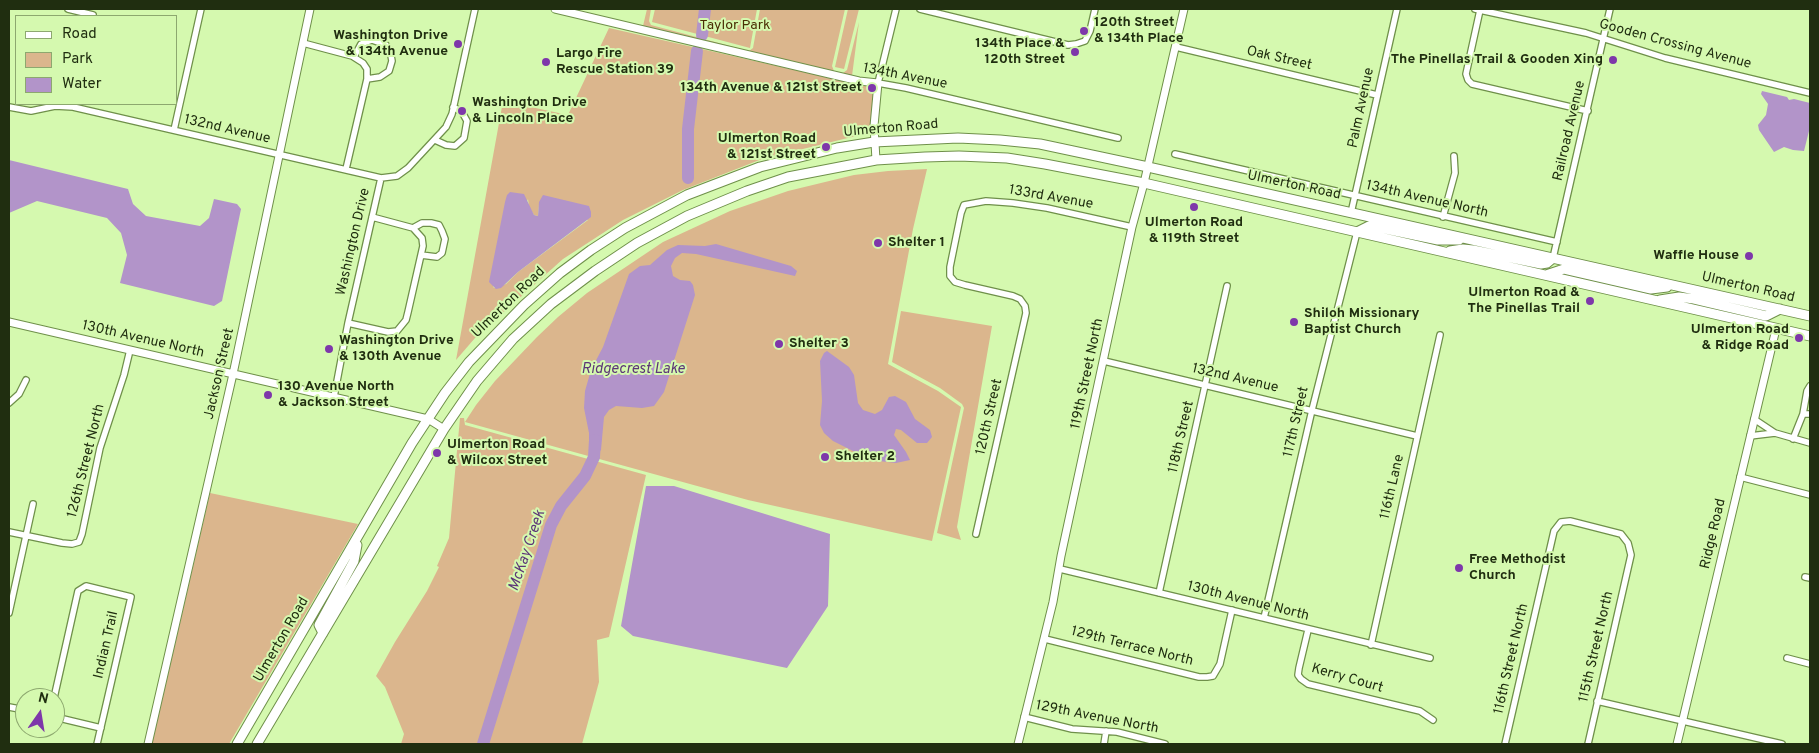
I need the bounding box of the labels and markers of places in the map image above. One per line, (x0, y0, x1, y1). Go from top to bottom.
place label: 120th Street & 134th Place (1094, 15, 1184, 48)
marker: 120th Street & 134th Place (1078, 25, 1090, 37)
place label: Washington Drive & 134th Avenue (333, 28, 448, 60)
place label: 134th Place & 120th Street (975, 36, 1065, 68)
marker: Washington Drive & 134th Avenue (452, 38, 464, 50)
place label: Largo Fire Rescue Station 39 (556, 46, 674, 78)
marker: 134th Place & 120th Street (1069, 46, 1081, 58)
place label: The Pinellas Trail & Gooden Xing (1391, 52, 1603, 68)
marker: The Pinellas Trail & Gooden Xing (1607, 54, 1619, 66)
marker: Largo Fire Rescue Station 39 (540, 56, 552, 68)
place label: 134th Avenue & 121st Street (681, 80, 862, 96)
marker: 134th Avenue & 121st Street (866, 82, 878, 94)
place label: Washington Drive & Lincoln Place (472, 95, 587, 128)
marker: Washington Drive & Lincoln Place (456, 105, 468, 117)
place label: Ulmerton Road & 121st Street (718, 131, 816, 164)
marker: Ulmerton Road & 121st Street (820, 141, 832, 153)
marker: Ulmerton Road & 119th Street (1188, 201, 1200, 213)
place label: Ulmerton Road & 119th Street (1145, 215, 1243, 248)
place label: Shelter 1 (888, 235, 945, 251)
marker: Shelter 1 (872, 237, 884, 249)
place label: Waffle House (1653, 248, 1739, 264)
marker: Waffle House (1743, 250, 1755, 262)
place label: Ulmerton Road & The Pinellas Trail (1467, 285, 1580, 318)
marker: Ulmerton Road & The Pinellas Trail (1584, 295, 1596, 307)
place label: Shiloh Missionary Baptist Church (1304, 306, 1420, 338)
marker: Shiloh Missionary Baptist Church (1288, 316, 1300, 328)
place label: Ulmerton Road & Ridge Road (1691, 322, 1789, 354)
marker: Ulmerton Road & Ridge Road (1793, 332, 1805, 344)
place label: Washington Drive & 130th Avenue (339, 333, 454, 366)
place label: Shelter 3 (789, 336, 849, 352)
marker: Shelter 3 (773, 338, 785, 350)
marker: Washington Drive & 130th Avenue (323, 343, 335, 355)
place label: 130 Avenue North & Jackson Street (278, 379, 394, 412)
marker: 130 Avenue North & Jackson Street (262, 389, 274, 401)
place label: Ulmerton Road & Wilcox Street (447, 437, 547, 470)
marker: Ulmerton Road & Wilcox Street (431, 447, 443, 459)
place label: Shelter 2 (835, 449, 895, 465)
marker: Shelter 2 (819, 451, 831, 463)
place label: Free Methodist Church (1469, 552, 1566, 584)
marker: Free Methodist Church (1453, 562, 1465, 574)

